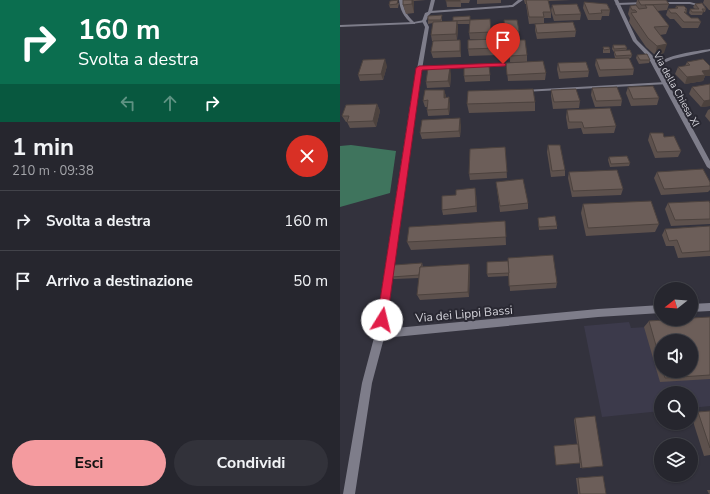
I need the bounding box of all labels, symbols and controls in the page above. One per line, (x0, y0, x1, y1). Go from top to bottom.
text: 160 m (78, 11, 161, 49)
icon: right (12, 16, 64, 68)
pin (486, 23, 520, 64)
icon: arrive (492, 29, 514, 51)
text: Svolta a destra (78, 47, 199, 71)
street label: Via della Chiesa XI (649, 49, 703, 130)
icon: left (117, 92, 139, 114)
icon: ahead (159, 92, 181, 114)
icon: right (201, 92, 223, 114)
text: 1 min (12, 131, 74, 163)
button: close (286, 135, 328, 177)
text: 210 m · 09:38 (12, 162, 94, 180)
icon: right (12, 210, 34, 232)
text: Svolta a destra (46, 211, 151, 231)
text: 160 m (284, 211, 328, 231)
icon: arrive (12, 270, 34, 292)
text: Arrivo a destinazione (46, 271, 193, 291)
text: 50 m (293, 271, 328, 291)
north arrow (654, 282, 698, 326)
map controls (654, 282, 698, 482)
position arrow (361, 299, 403, 341)
street label: Via dei Lippi Bassi (414, 302, 513, 326)
button: sound (654, 334, 698, 378)
button: search (654, 386, 698, 430)
button: layers (654, 438, 698, 482)
button: Esci (12, 440, 166, 486)
button: Condividi (174, 440, 328, 486)

